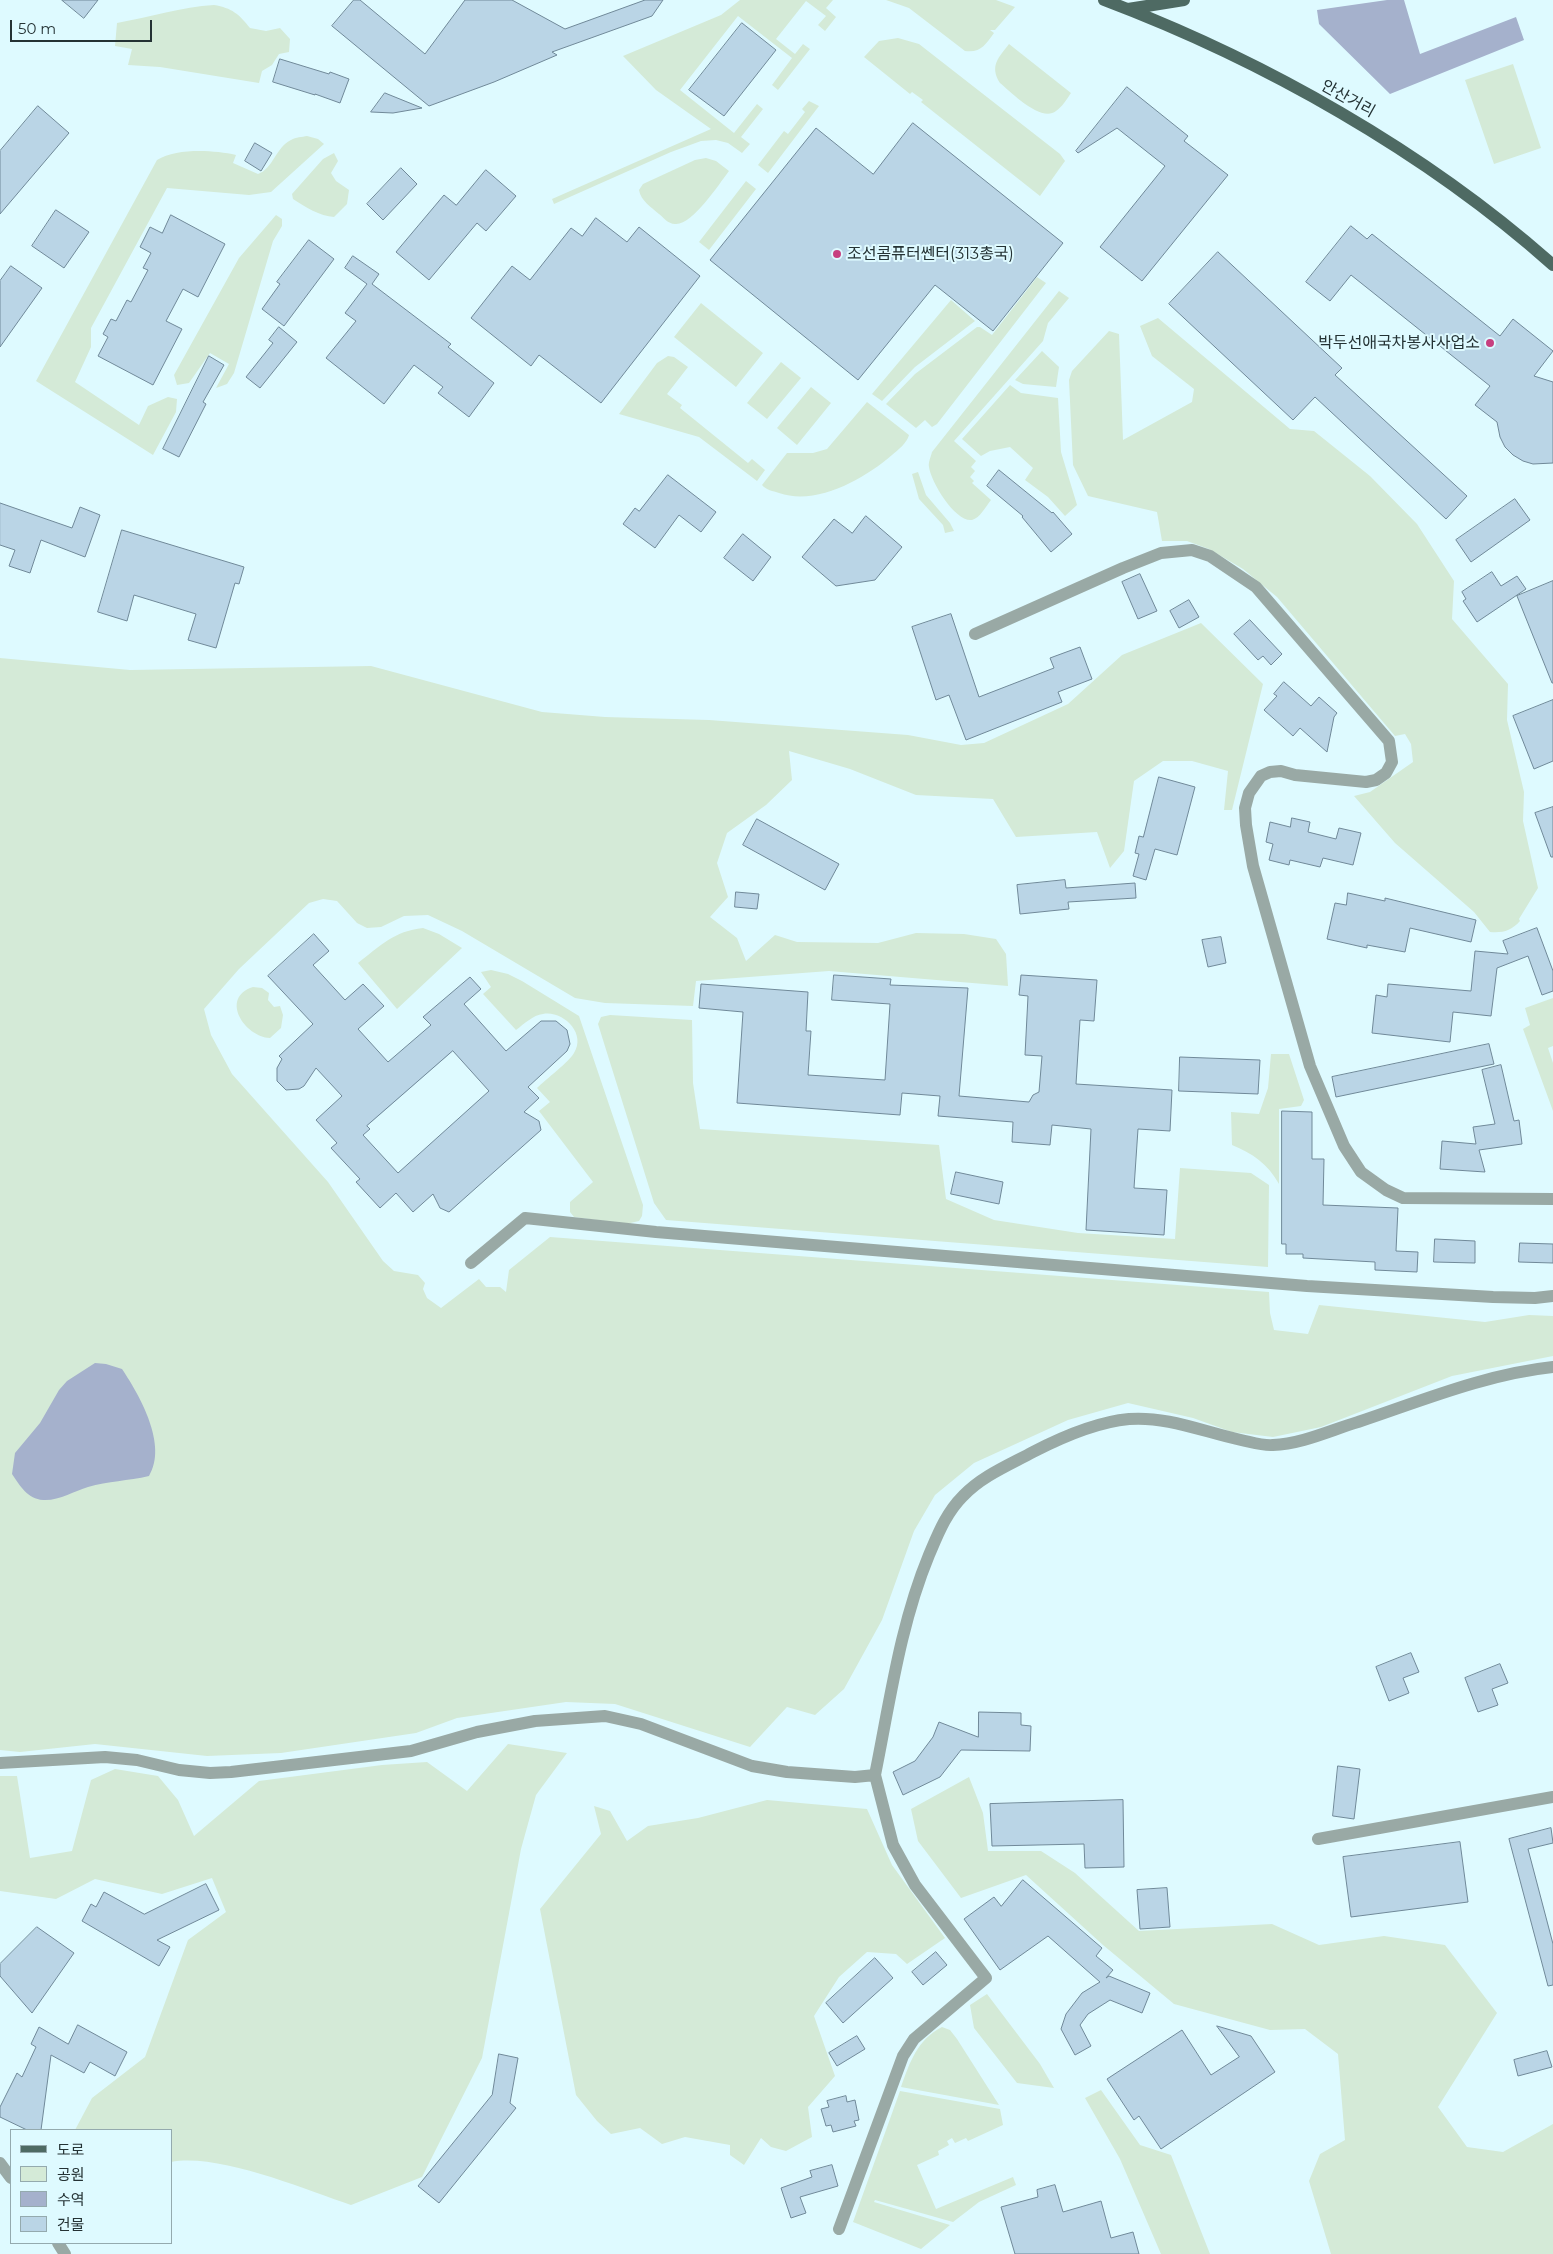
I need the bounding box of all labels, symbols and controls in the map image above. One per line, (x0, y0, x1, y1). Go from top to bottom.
scale bar (12, 10, 155, 42)
text: 50 m (18, 19, 56, 38)
street label: 안산거리 (1318, 76, 1378, 122)
place label: 조선콤퓨터쎈터(313총국) (847, 244, 1014, 264)
marker: 조선콤퓨터쎈터(313총국) (831, 248, 843, 260)
place label: 박두선애국차봉사사업소 (1318, 333, 1480, 353)
marker: 박두선애국차봉사사업소 (1484, 337, 1496, 349)
legend (10, 2129, 172, 2244)
text: 도로 (57, 2140, 85, 2159)
text: 공원 (57, 2165, 85, 2184)
text: 수역 (57, 2190, 85, 2209)
text: 건물 (57, 2215, 85, 2234)

